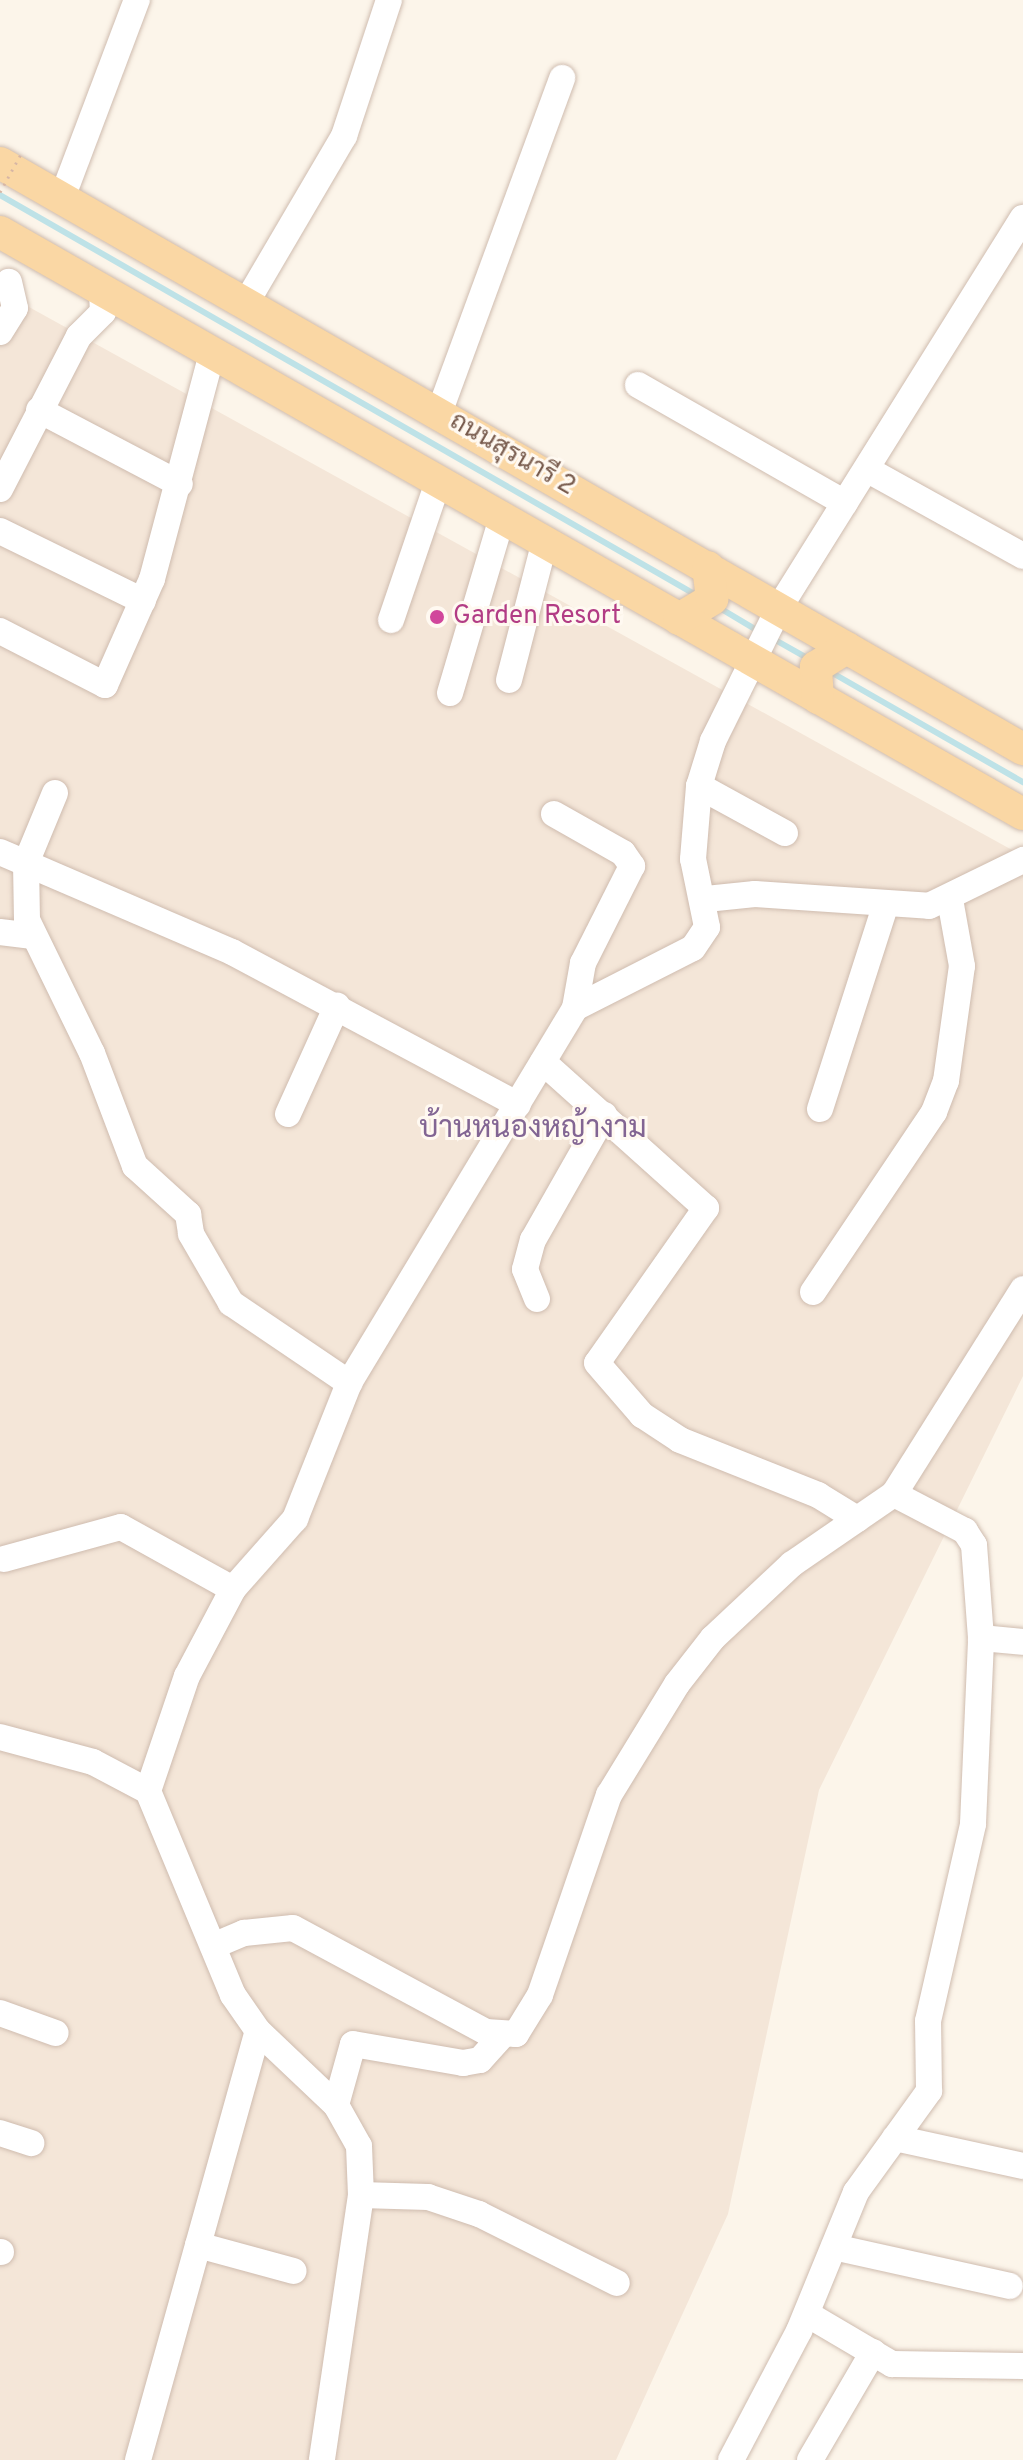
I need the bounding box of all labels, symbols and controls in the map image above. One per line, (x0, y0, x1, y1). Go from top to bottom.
street label: ถนนสุรนารี 2 (444, 407, 580, 503)
place label: Garden Resort (453, 601, 621, 633)
marker: Garden Resort (428, 608, 446, 626)
district label: บ้านหนองหญ้างาม (419, 1112, 647, 1148)

